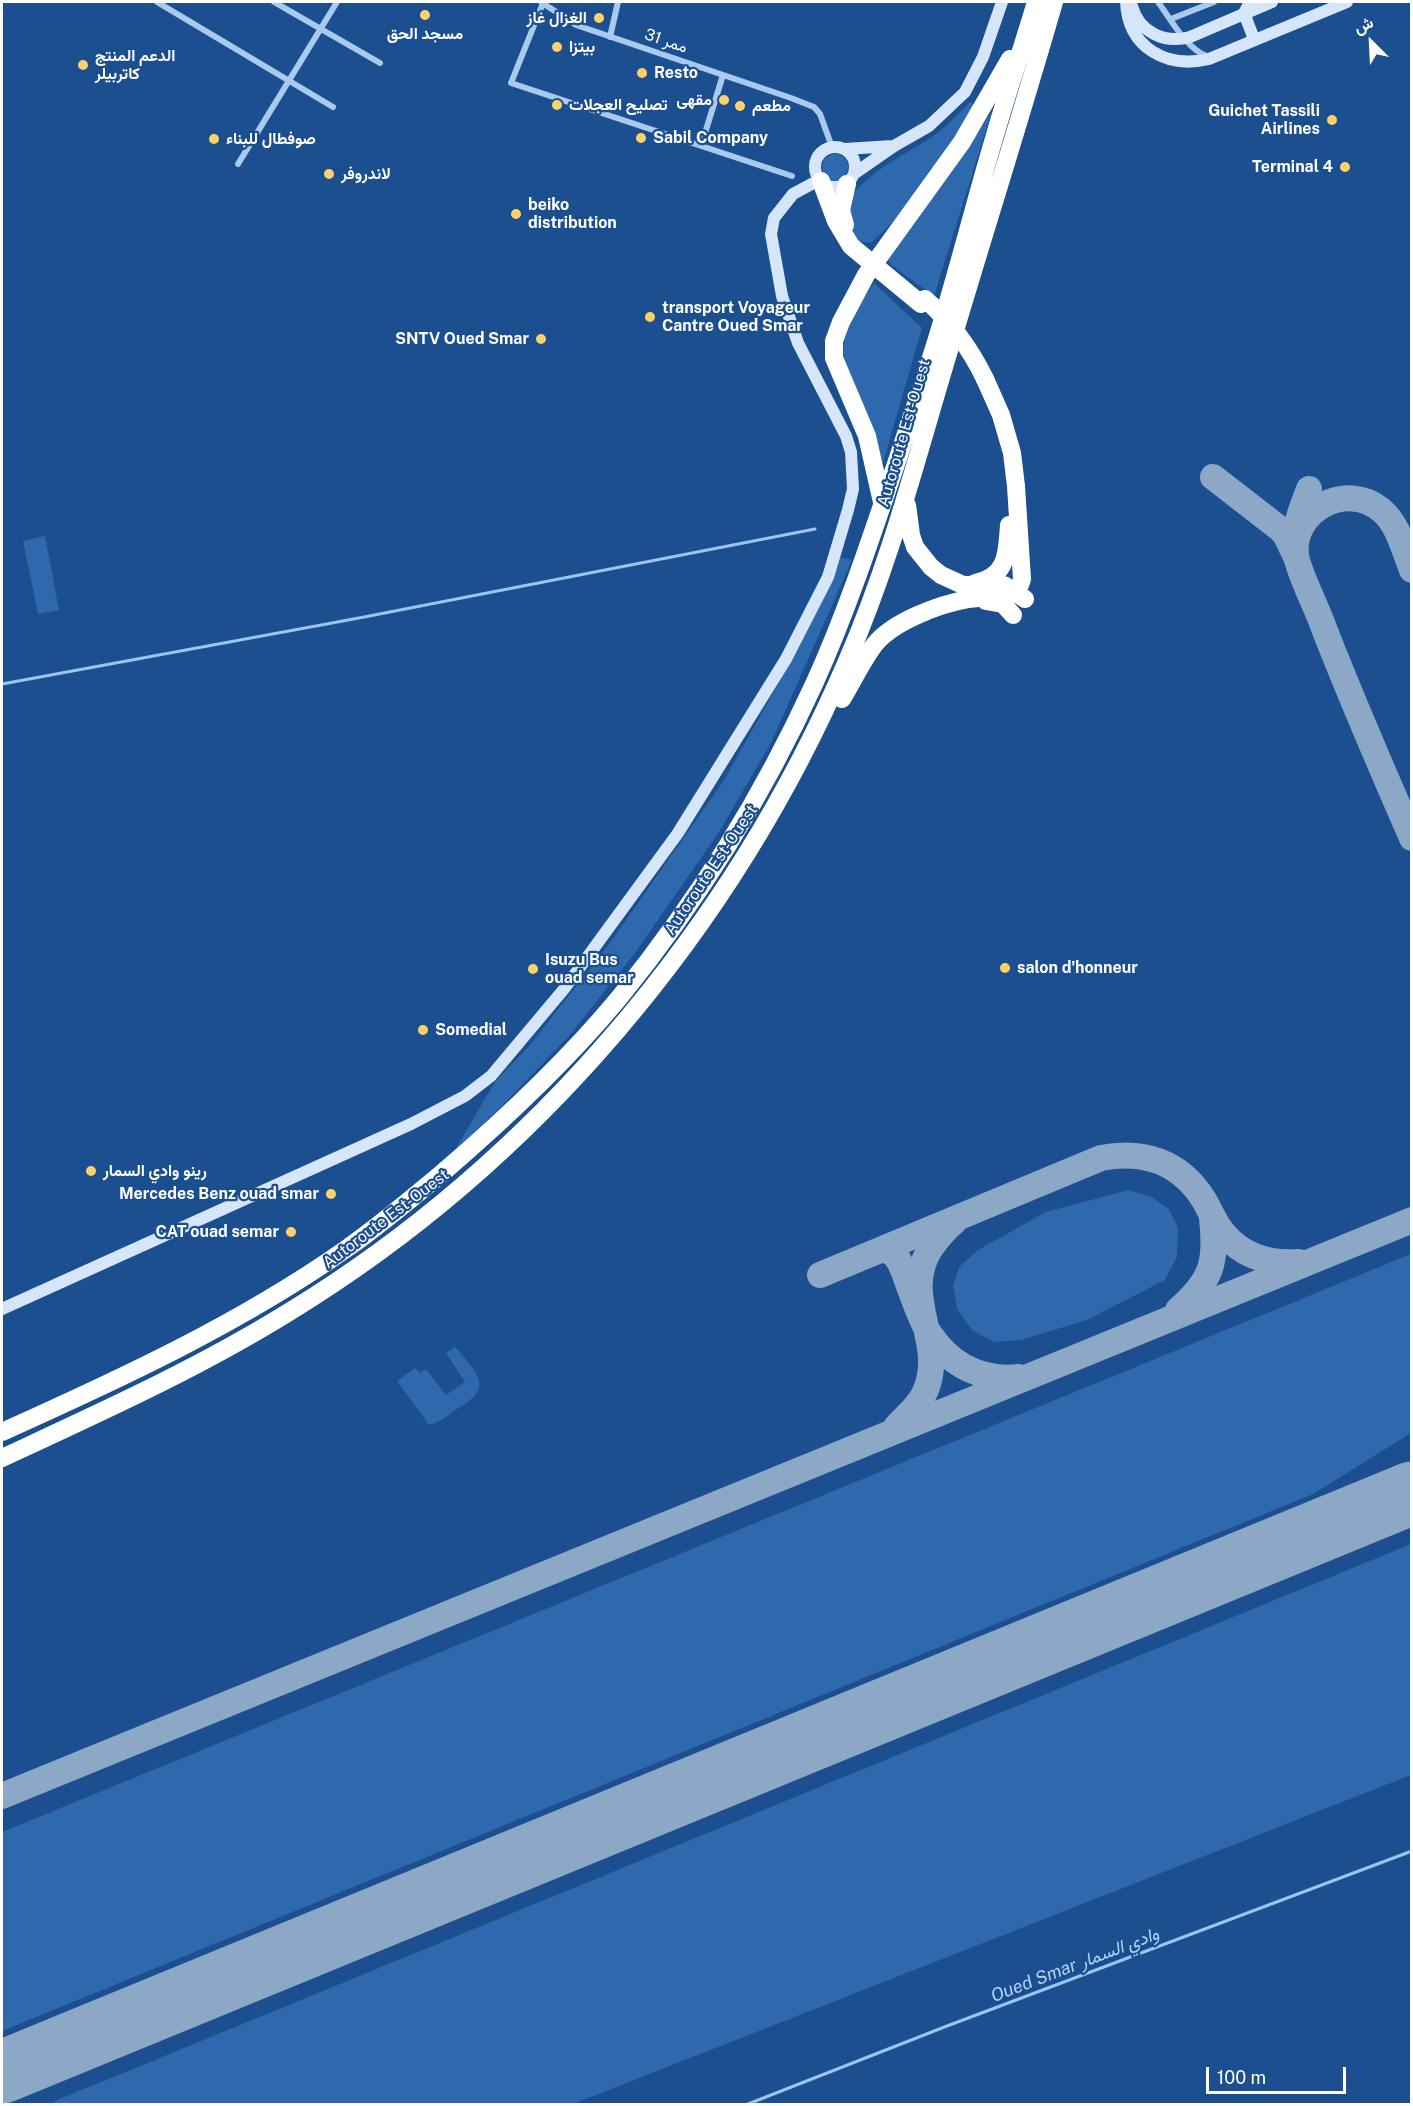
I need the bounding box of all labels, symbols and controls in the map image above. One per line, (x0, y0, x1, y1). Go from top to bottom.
marker: مسجد الحق (418, 8, 432, 22)
place label: الغزال غاز (527, 8, 587, 28)
marker: الغزال غاز (592, 11, 606, 25)
north arrow (1341, 12, 1401, 72)
text: ش (1351, 13, 1376, 38)
place label: مسجد الحق (387, 24, 463, 44)
street label: ممر 31 (642, 25, 690, 57)
place label: بيتزا (569, 37, 595, 57)
marker: بيتزا (550, 40, 564, 54)
place label: الدعم المنتج كاتربيلر (95, 46, 175, 84)
marker: الدعم المنتج كاتربيلر (76, 58, 90, 72)
place label: Resto (654, 63, 698, 83)
marker: Resto (635, 66, 649, 80)
place label: مقهى (676, 90, 712, 110)
marker: مقهى (717, 93, 731, 107)
place label: تصليح العجلات (569, 95, 667, 115)
place label: مطعم (752, 96, 791, 116)
marker: تصليح العجلات (550, 98, 564, 112)
marker: مطعم (733, 99, 747, 113)
place label: Guichet Tassili Airlines (1208, 101, 1320, 139)
marker: Guichet Tassili Airlines (1325, 113, 1339, 127)
place label: Sabil Company (653, 128, 768, 148)
place label: صوفطال للبناء (226, 129, 316, 149)
marker: Sabil Company (634, 131, 648, 145)
marker: صوفطال للبناء (207, 132, 221, 146)
place label: Terminal 4 (1252, 157, 1333, 177)
marker: Terminal 4 (1338, 160, 1352, 174)
place label: لاندروفر (341, 164, 391, 184)
marker: لاندروفر (322, 167, 336, 181)
place label: beiko distribution (528, 195, 617, 233)
marker: beiko distribution (509, 207, 523, 221)
place label: transport Voyageur Cantre Oued Smar (662, 298, 810, 336)
marker: transport Voyageur Cantre Oued Smar (643, 310, 657, 324)
place label: SNTV Oued Smar (395, 329, 529, 349)
marker: SNTV Oued Smar (534, 332, 548, 346)
street label: Autoroute Est-Ouest (874, 357, 934, 509)
street label: Autoroute Est-Ouest (660, 801, 762, 939)
place label: Isuzu Bus ouad semar (545, 950, 634, 988)
place label: salon d'honneur (1017, 958, 1138, 978)
marker: salon d'honneur (998, 961, 1012, 975)
marker: Isuzu Bus ouad semar (526, 962, 540, 976)
place label: Somedial (435, 1020, 507, 1040)
marker: Somedial (416, 1023, 430, 1037)
place label: رينو وادي السمار (103, 1161, 207, 1181)
marker: رينو وادي السمار (84, 1164, 98, 1178)
street label: Autoroute Est-Ouest (319, 1165, 453, 1273)
place label: Mercedes Benz ouad smar (119, 1184, 319, 1204)
marker: Mercedes Benz ouad smar (324, 1187, 338, 1201)
place label: CAT ouad semar (155, 1222, 279, 1242)
marker: CAT ouad semar (284, 1225, 298, 1239)
water label: Oued Smar وادي السمار (988, 1923, 1162, 2007)
scale bar (1209, 2055, 1348, 2093)
text: 100 m (1217, 2067, 1266, 2088)

